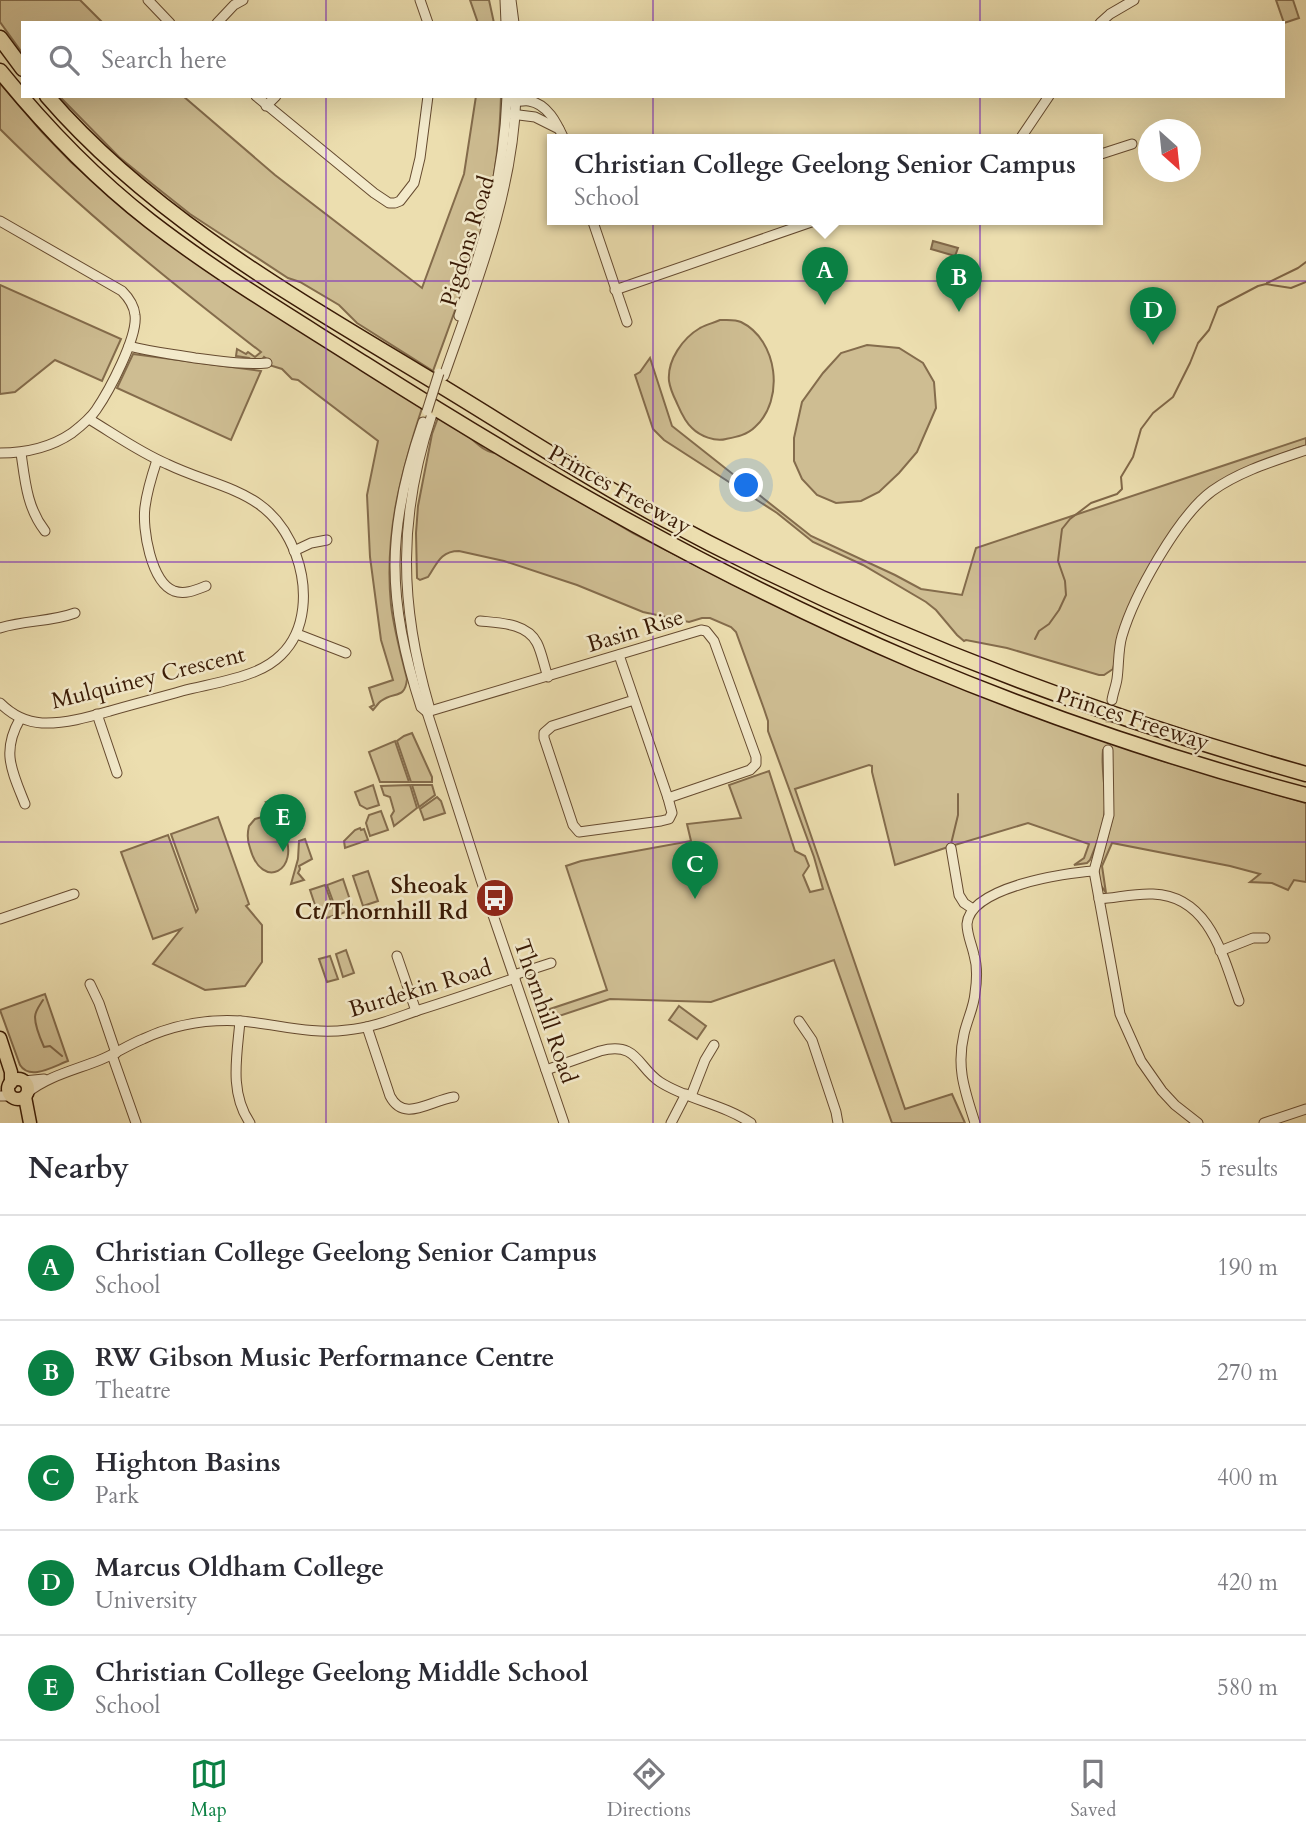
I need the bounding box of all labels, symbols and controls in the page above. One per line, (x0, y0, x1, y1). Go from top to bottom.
search box (21, 21, 1285, 98)
icon: search (45, 41, 83, 79)
text: Search here (101, 42, 227, 77)
north arrow (1138, 119, 1201, 182)
popup (547, 134, 1103, 225)
text: Christian College Geelong Senior Campus (574, 147, 1076, 182)
street label: Pigdons Road (433, 171, 502, 310)
text: School (574, 182, 639, 213)
pin: A (802, 247, 848, 305)
pin: B (936, 254, 982, 312)
pin: D (1130, 287, 1176, 345)
street label: Princes Freeway (543, 437, 697, 542)
your location (729, 468, 763, 502)
street label: Basin Rise (583, 601, 687, 660)
street label: Mulquiney Crescent (48, 638, 248, 717)
street label: Princes Freeway (1052, 679, 1213, 758)
pin: E (260, 794, 306, 852)
pin: C (672, 841, 718, 899)
place label: Sheoak Ct/Thornhill Rd (295, 870, 469, 927)
bus stop icon: Sheoak Ct/Thornhill Rd (474, 877, 516, 919)
street label: Thornhill Road (506, 935, 585, 1088)
street label: Burdekin Road (345, 952, 496, 1025)
text: Nearby (28, 1148, 129, 1189)
text: 5 results (1200, 1153, 1278, 1184)
text: Christian College Geelong Senior Campus (95, 1235, 597, 1270)
text: A (42, 1252, 60, 1283)
text: 190 m (1217, 1252, 1278, 1283)
text: School (95, 1270, 160, 1301)
text: RW Gibson Music Performance Centre (95, 1340, 554, 1375)
text: B (43, 1357, 59, 1388)
text: 270 m (1217, 1357, 1278, 1388)
text: Theatre (95, 1375, 171, 1406)
text: Highton Basins (95, 1445, 281, 1480)
text: C (42, 1462, 60, 1493)
text: 400 m (1217, 1462, 1278, 1493)
text: Park (95, 1480, 139, 1511)
text: Marcus Oldham College (95, 1550, 384, 1585)
text: D (41, 1567, 61, 1598)
text: 420 m (1217, 1567, 1278, 1598)
text: University (95, 1585, 197, 1616)
text: Christian College Geelong Middle School (95, 1655, 588, 1690)
text: E (44, 1672, 58, 1703)
text: 580 m (1217, 1672, 1278, 1703)
text: School (95, 1690, 160, 1721)
tab: Map (190, 1755, 228, 1823)
tab: Directions (607, 1755, 691, 1823)
tab: Saved (1070, 1755, 1116, 1823)

